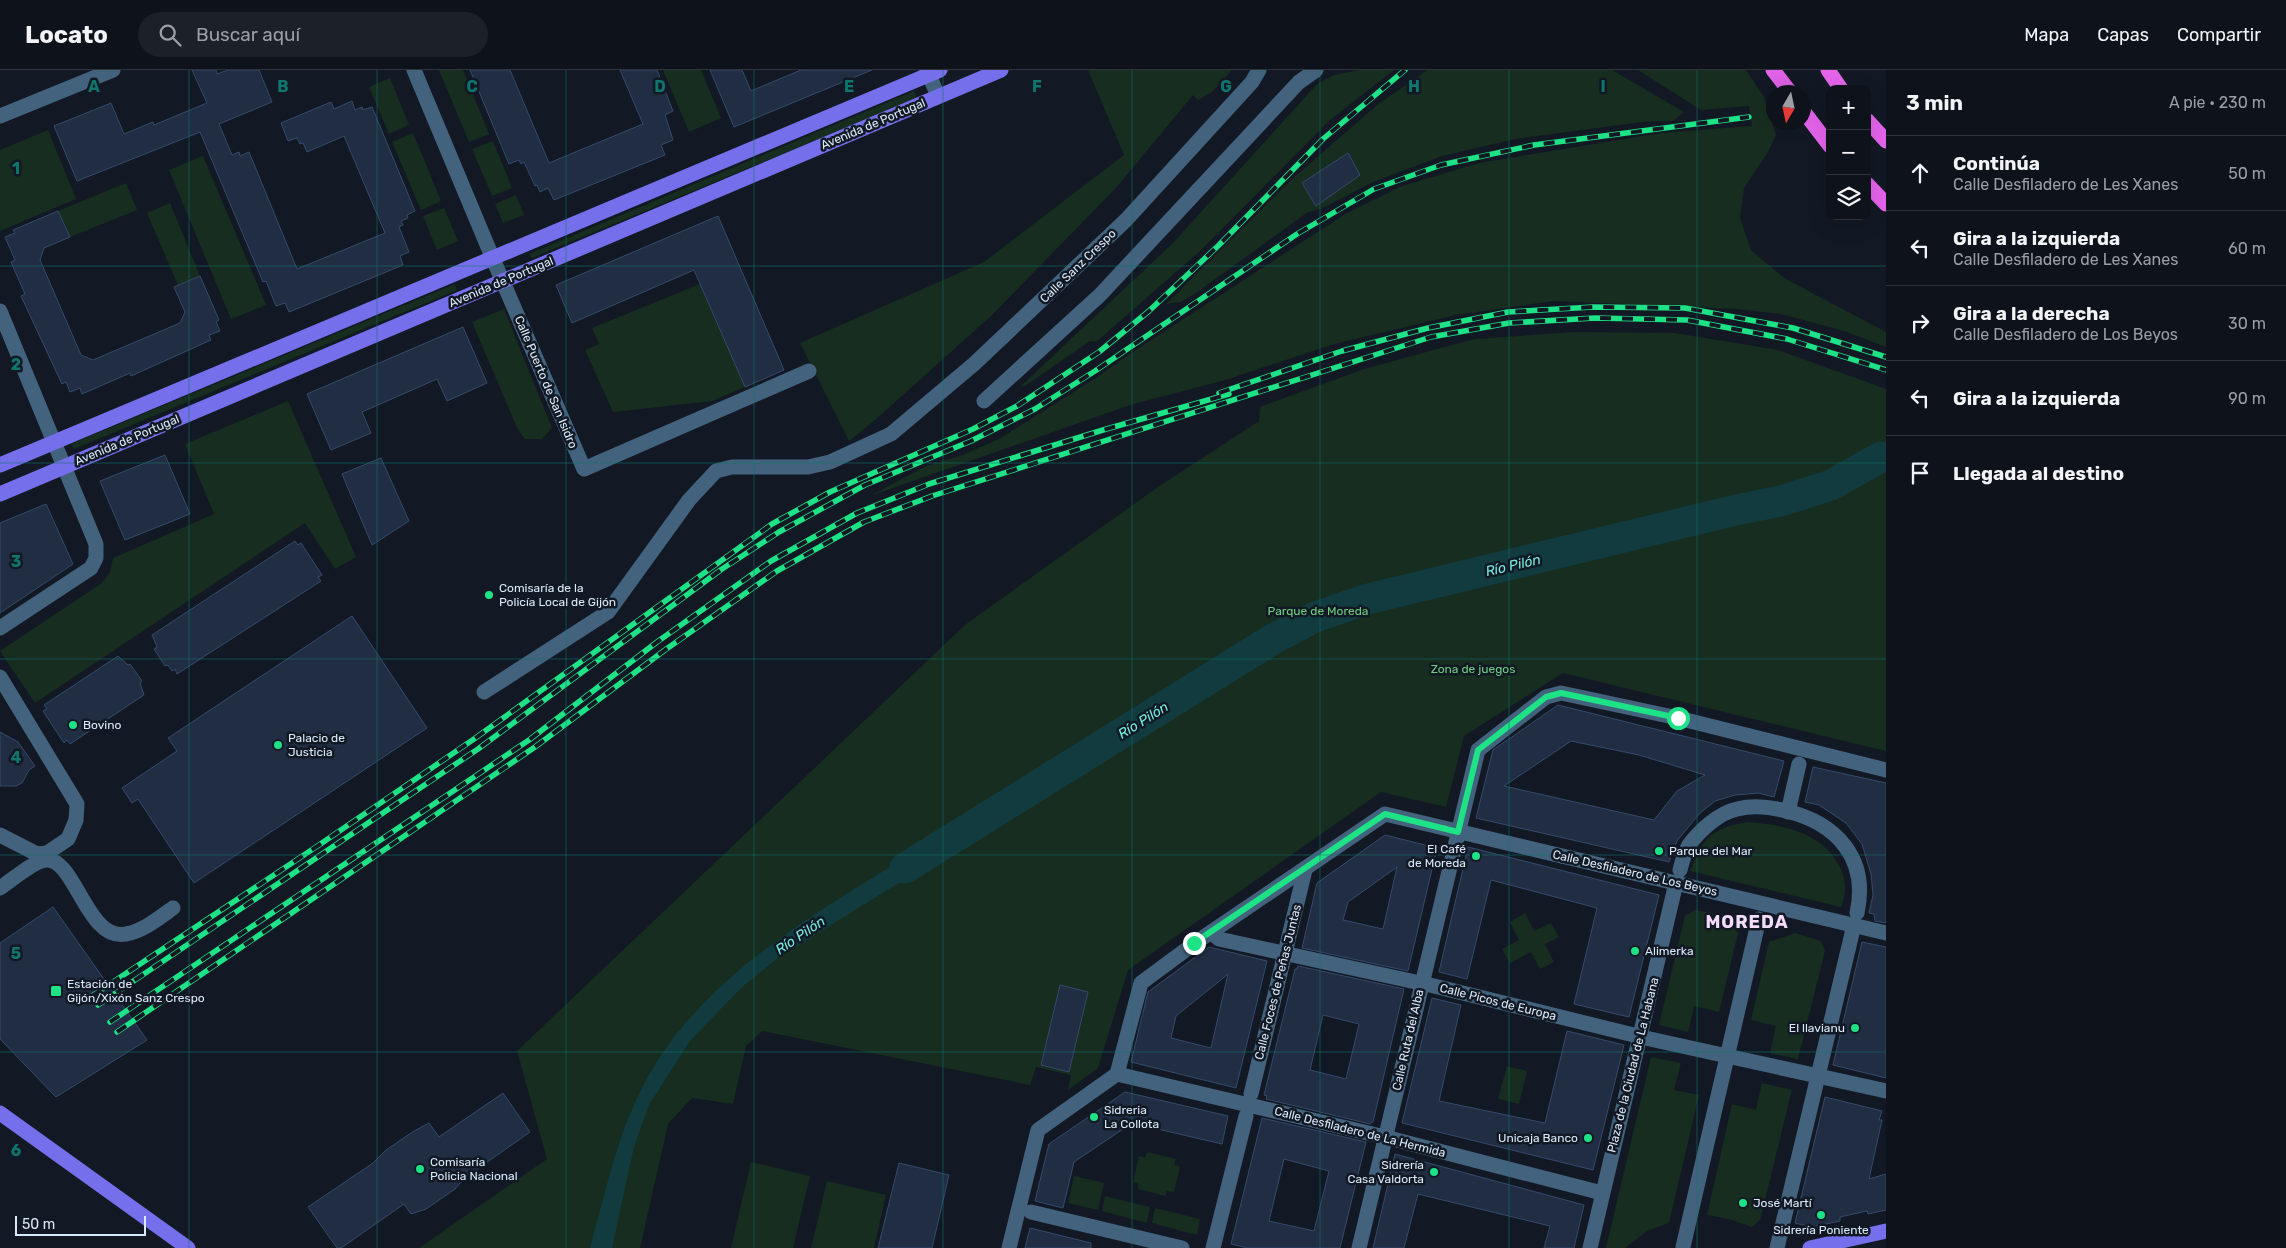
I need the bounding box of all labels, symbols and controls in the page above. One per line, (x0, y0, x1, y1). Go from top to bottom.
search box (138, 12, 488, 57)
text: Locato (25, 21, 108, 49)
icon: search (156, 21, 184, 49)
text: Buscar aquí (196, 23, 300, 46)
text: Mapa (2024, 24, 2069, 46)
text: Capas (2097, 24, 2149, 46)
text: Compartir (2177, 24, 2261, 46)
text: A (88, 77, 100, 96)
text: B (277, 77, 289, 96)
text: C (466, 77, 478, 96)
text: D (654, 77, 666, 96)
text: E (844, 77, 854, 96)
text: F (1032, 77, 1042, 96)
text: G (1220, 77, 1232, 96)
text: H (1408, 77, 1420, 96)
text: I (1600, 77, 1606, 96)
north arrow (1766, 85, 1811, 130)
map controls (1826, 85, 1871, 220)
button: + (1826, 85, 1871, 130)
text: 3 min (1906, 90, 1963, 115)
text: A pie · 230 m (2169, 93, 2266, 112)
street label: Avenida de Portugal (819, 96, 927, 152)
button: − (1826, 130, 1871, 175)
text: Continúa (1953, 152, 2040, 175)
text: 1 (12, 159, 20, 178)
icon: ahead (1906, 159, 1934, 187)
text: 50 m (2228, 164, 2266, 183)
button: layers (1826, 175, 1871, 220)
text: Calle Desfiladero de Les Xanes (1953, 175, 2178, 194)
street label: Calle Sanz Crespo (1037, 226, 1119, 306)
text: Gira a la izquierda (1953, 227, 2120, 250)
icon: left (1906, 234, 1934, 262)
text: 60 m (2228, 239, 2266, 258)
text: Calle Desfiladero de Les Xanes (1953, 250, 2178, 269)
street label: Avenida de Portugal (447, 254, 555, 310)
text: Gira a la derecha (1953, 302, 2110, 325)
icon: right (1906, 309, 1934, 337)
street label: Calle Puerto de San Isidro (512, 314, 580, 451)
text: 30 m (2228, 314, 2266, 333)
text: Calle Desfiladero de Los Beyos (1953, 325, 2178, 344)
text: 2 (11, 355, 21, 374)
icon: left (1906, 384, 1934, 412)
text: Gira a la izquierda (1953, 387, 2120, 410)
text: 90 m (2228, 389, 2266, 408)
street label: Avenida de Portugal (73, 412, 181, 468)
icon: arrive (1906, 459, 1934, 487)
text: Llegada al destino (1953, 462, 2124, 485)
water label: Río Pilón (1484, 551, 1543, 580)
text: 3 (11, 552, 21, 571)
place label: Comisaría de la Policía Local de Gijón (499, 581, 616, 609)
marker: Comisaría de la Policía Local de Gijón (483, 589, 495, 601)
park label: Parque de Moreda (1268, 604, 1368, 618)
park label: Zona de juegos (1431, 662, 1515, 676)
water label: Río Pilón (1115, 698, 1172, 743)
route start (1667, 707, 1690, 730)
place label: Bovino (83, 718, 122, 732)
marker: Bovino (67, 719, 79, 731)
place label: Palacio de Justicia (288, 731, 345, 759)
marker: Palacio de Justicia (272, 739, 284, 751)
text: 4 (11, 748, 22, 767)
place label: El Café de Moreda (1408, 842, 1466, 870)
place label: Parque del Mar (1669, 844, 1753, 858)
marker: Parque del Mar (1653, 845, 1665, 857)
street label: Calle Desfiladero de Los Beyos (1551, 847, 1719, 899)
marker: El Café de Moreda (1470, 850, 1482, 862)
street label: Calle Foces de Peñas Juntas (1252, 903, 1304, 1061)
district label: MOREDA (1705, 911, 1789, 933)
water label: Río Pilón (772, 913, 828, 958)
route end (1183, 932, 1206, 955)
text: 5 (11, 944, 21, 963)
place label: Alimerka (1645, 944, 1694, 958)
marker: Alimerka (1629, 945, 1641, 957)
street label: Plaza de la Ciudad de La Habana (1604, 976, 1662, 1154)
place label: Estación de Gijón/Xixón Sanz Crespo (67, 977, 205, 1005)
street label: Calle Picos de Europa (1438, 981, 1558, 1023)
marker: Estación de Gijón/Xixón Sanz Crespo (49, 984, 63, 998)
street label: Calle Ruta del Alba (1390, 988, 1426, 1092)
place label: El llavianu (1789, 1021, 1845, 1035)
marker: El llavianu (1849, 1022, 1861, 1034)
place label: Sidreria La Collota (1104, 1103, 1159, 1131)
street label: Calle Desfiladero de La Hermida (1273, 1104, 1447, 1160)
marker: Sidreria La Collota (1088, 1111, 1100, 1123)
place label: Unicaja Banco (1498, 1131, 1578, 1145)
marker: Unicaja Banco (1582, 1132, 1594, 1144)
text: 6 (11, 1141, 21, 1160)
place label: Comisaría Policia Nacional (430, 1155, 518, 1183)
place label: Sidrería Casa Valdorta (1347, 1158, 1424, 1186)
marker: Comisaría Policia Nacional (414, 1163, 426, 1175)
marker: Sidrería Casa Valdorta (1428, 1166, 1440, 1178)
place label: José Martí (1753, 1196, 1813, 1210)
marker: José Martí (1737, 1197, 1749, 1209)
marker: Sidrería Poniente (1815, 1209, 1827, 1221)
scale bar (15, 1213, 146, 1236)
text: 50 m (22, 1216, 55, 1233)
place label: Sidrería Poniente (1773, 1223, 1869, 1237)

